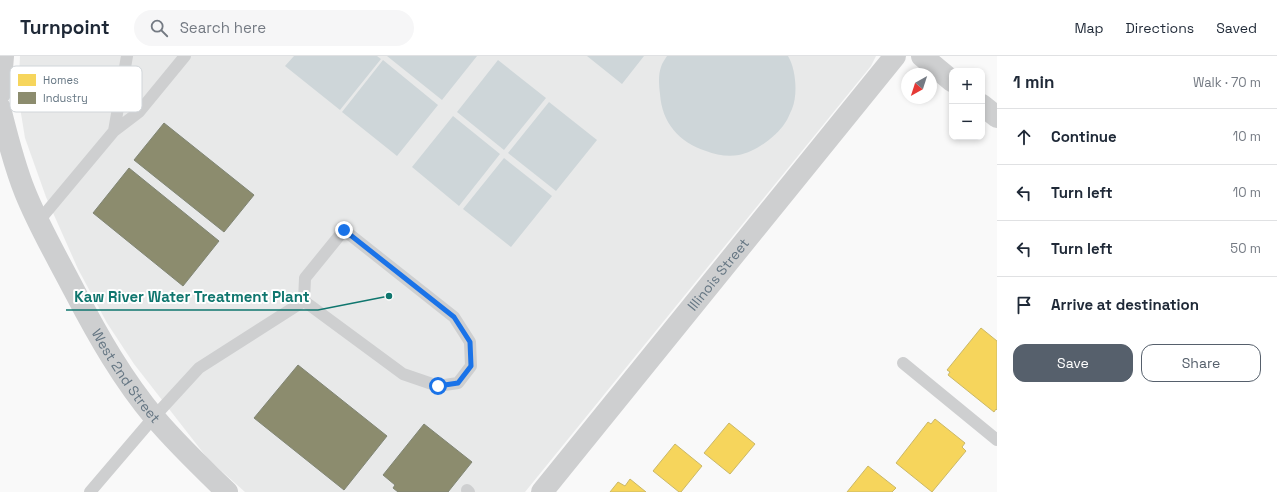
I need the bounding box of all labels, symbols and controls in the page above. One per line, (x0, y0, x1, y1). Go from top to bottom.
search box (134, 10, 414, 46)
text: Turnpoint (20, 15, 110, 40)
icon: search (148, 17, 170, 39)
text: Search here (180, 18, 266, 37)
text: Map (1074, 19, 1104, 37)
text: Directions (1126, 19, 1194, 37)
text: Saved (1216, 19, 1257, 37)
legend (10, 66, 142, 112)
north arrow (901, 68, 937, 104)
map controls (949, 68, 985, 140)
button: + (949, 68, 985, 104)
text: 1 min (1013, 71, 1055, 93)
text: Homes (43, 73, 79, 87)
text: Walk · 70 m (1193, 74, 1261, 91)
text: Industry (43, 91, 88, 105)
button: − (949, 104, 985, 140)
icon: ahead (1013, 126, 1035, 148)
text: Continue (1051, 127, 1117, 146)
text: 10 m (1233, 128, 1261, 145)
icon: left (1013, 182, 1035, 204)
text: Turn left (1051, 183, 1113, 202)
text: 10 m (1233, 184, 1261, 201)
route end (335, 221, 353, 239)
street label: Illinois Street (683, 234, 753, 314)
icon: left (1013, 238, 1035, 260)
text: Turn left (1051, 239, 1113, 258)
text: 50 m (1230, 240, 1261, 257)
callout: Kaw River Water Treatment Plant (66, 283, 318, 310)
text: Kaw River Water Treatment Plant (74, 287, 310, 306)
icon: arrive (1013, 294, 1035, 316)
text: Arrive at destination (1051, 295, 1199, 314)
street label: West 2nd Street (88, 326, 164, 427)
button: Save (1013, 344, 1133, 382)
button: Share (1141, 344, 1261, 382)
route start (429, 377, 447, 395)

